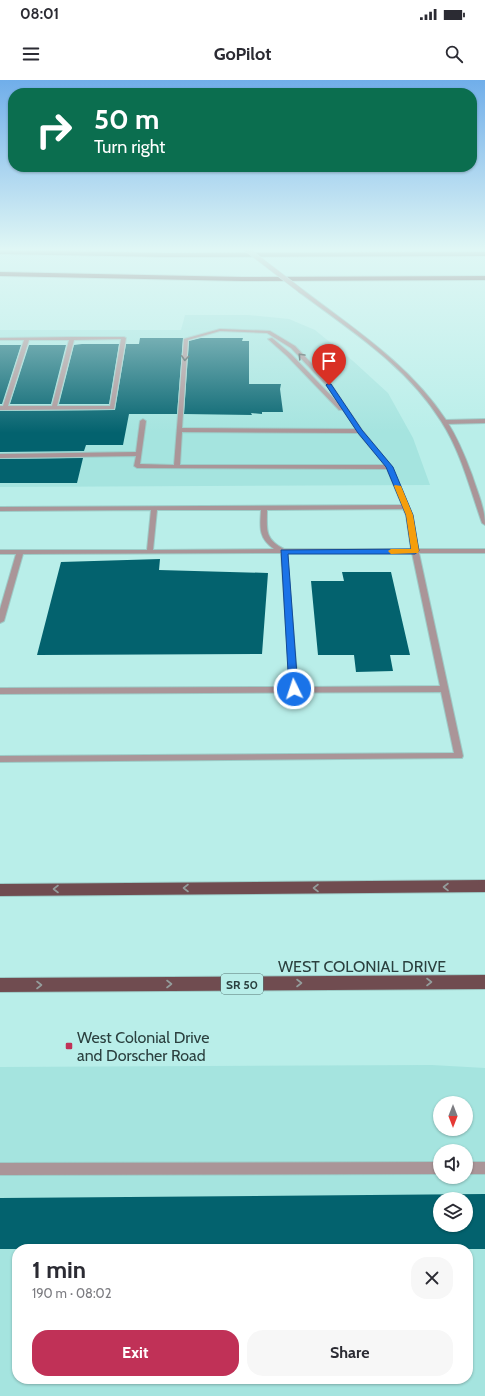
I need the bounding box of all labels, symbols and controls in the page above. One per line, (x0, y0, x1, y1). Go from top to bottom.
text: 08:01 (20, 5, 59, 23)
icon: menu (20, 43, 42, 65)
text: GoPilot (214, 43, 271, 65)
icon: search (443, 43, 465, 65)
text: 50 m (94, 102, 159, 136)
icon: right (28, 104, 80, 156)
text: Turn right (94, 136, 165, 158)
pin (312, 344, 346, 385)
icon: arrive (318, 350, 340, 372)
one-way arrow (298, 353, 306, 361)
one-way arrow (180, 355, 189, 361)
position arrow (273, 668, 315, 710)
one-way arrow (443, 883, 449, 891)
one-way arrow (183, 884, 189, 892)
one-way arrow (313, 884, 319, 892)
one-way arrow (53, 885, 59, 893)
street label: WEST COLONIAL DRIVE (278, 957, 446, 976)
road number: SR 50 (221, 974, 263, 994)
one-way arrow (426, 978, 432, 986)
one-way arrow (296, 979, 302, 987)
one-way arrow (166, 980, 172, 988)
one-way arrow (36, 981, 42, 989)
place label: West Colonial Drive and Dorscher Road (77, 1028, 210, 1065)
marker: West Colonial Drive and Dorscher Road (64, 1041, 74, 1051)
north arrow (433, 1096, 473, 1136)
map controls (433, 1096, 473, 1232)
button: sound (433, 1144, 473, 1184)
button: layers (433, 1192, 473, 1232)
text: 1 min (32, 1255, 86, 1284)
button: close (411, 1257, 453, 1299)
text: 190 m · 08:02 (32, 1285, 112, 1301)
button: Exit (32, 1330, 239, 1376)
button: Share (247, 1330, 453, 1376)

